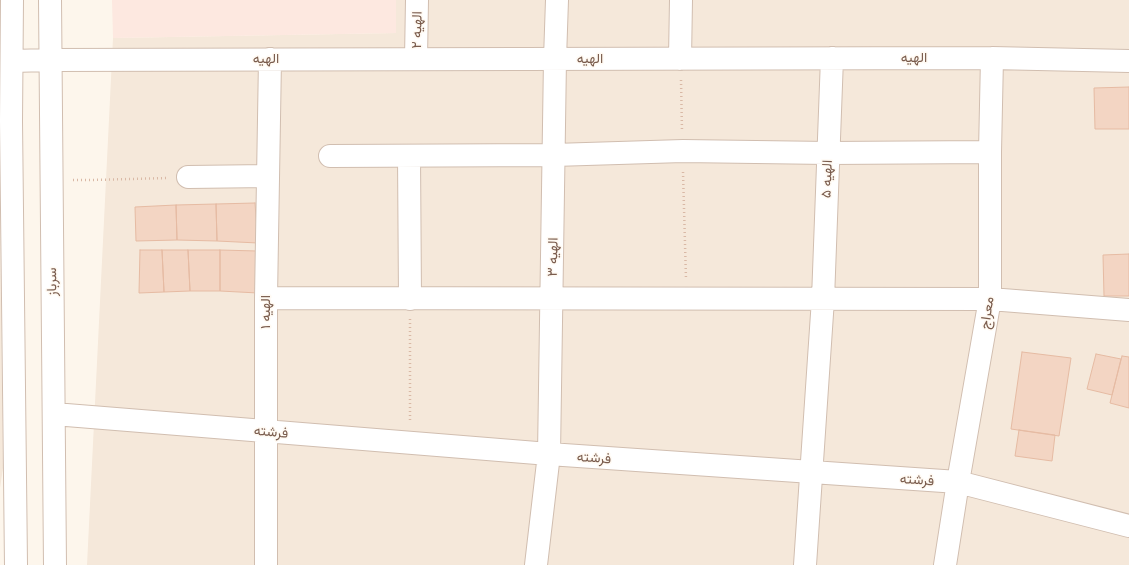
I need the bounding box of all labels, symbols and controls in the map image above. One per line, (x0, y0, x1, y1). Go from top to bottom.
street label: الهیه ۲ (408, 11, 426, 49)
street label: الهیه (901, 50, 927, 66)
street label: الهیه (253, 51, 279, 67)
street label: الهیه (577, 51, 603, 67)
street label: الهیه ۵ (818, 160, 836, 198)
street label: الهیه ۳ (544, 237, 562, 277)
street label: سرباز (43, 268, 61, 296)
street label: الهیه ۱ (258, 295, 274, 329)
street label: معراج (976, 296, 998, 330)
street label: فرشته (253, 422, 289, 442)
street label: فرشته (576, 448, 612, 468)
street label: فرشته (899, 470, 935, 490)

